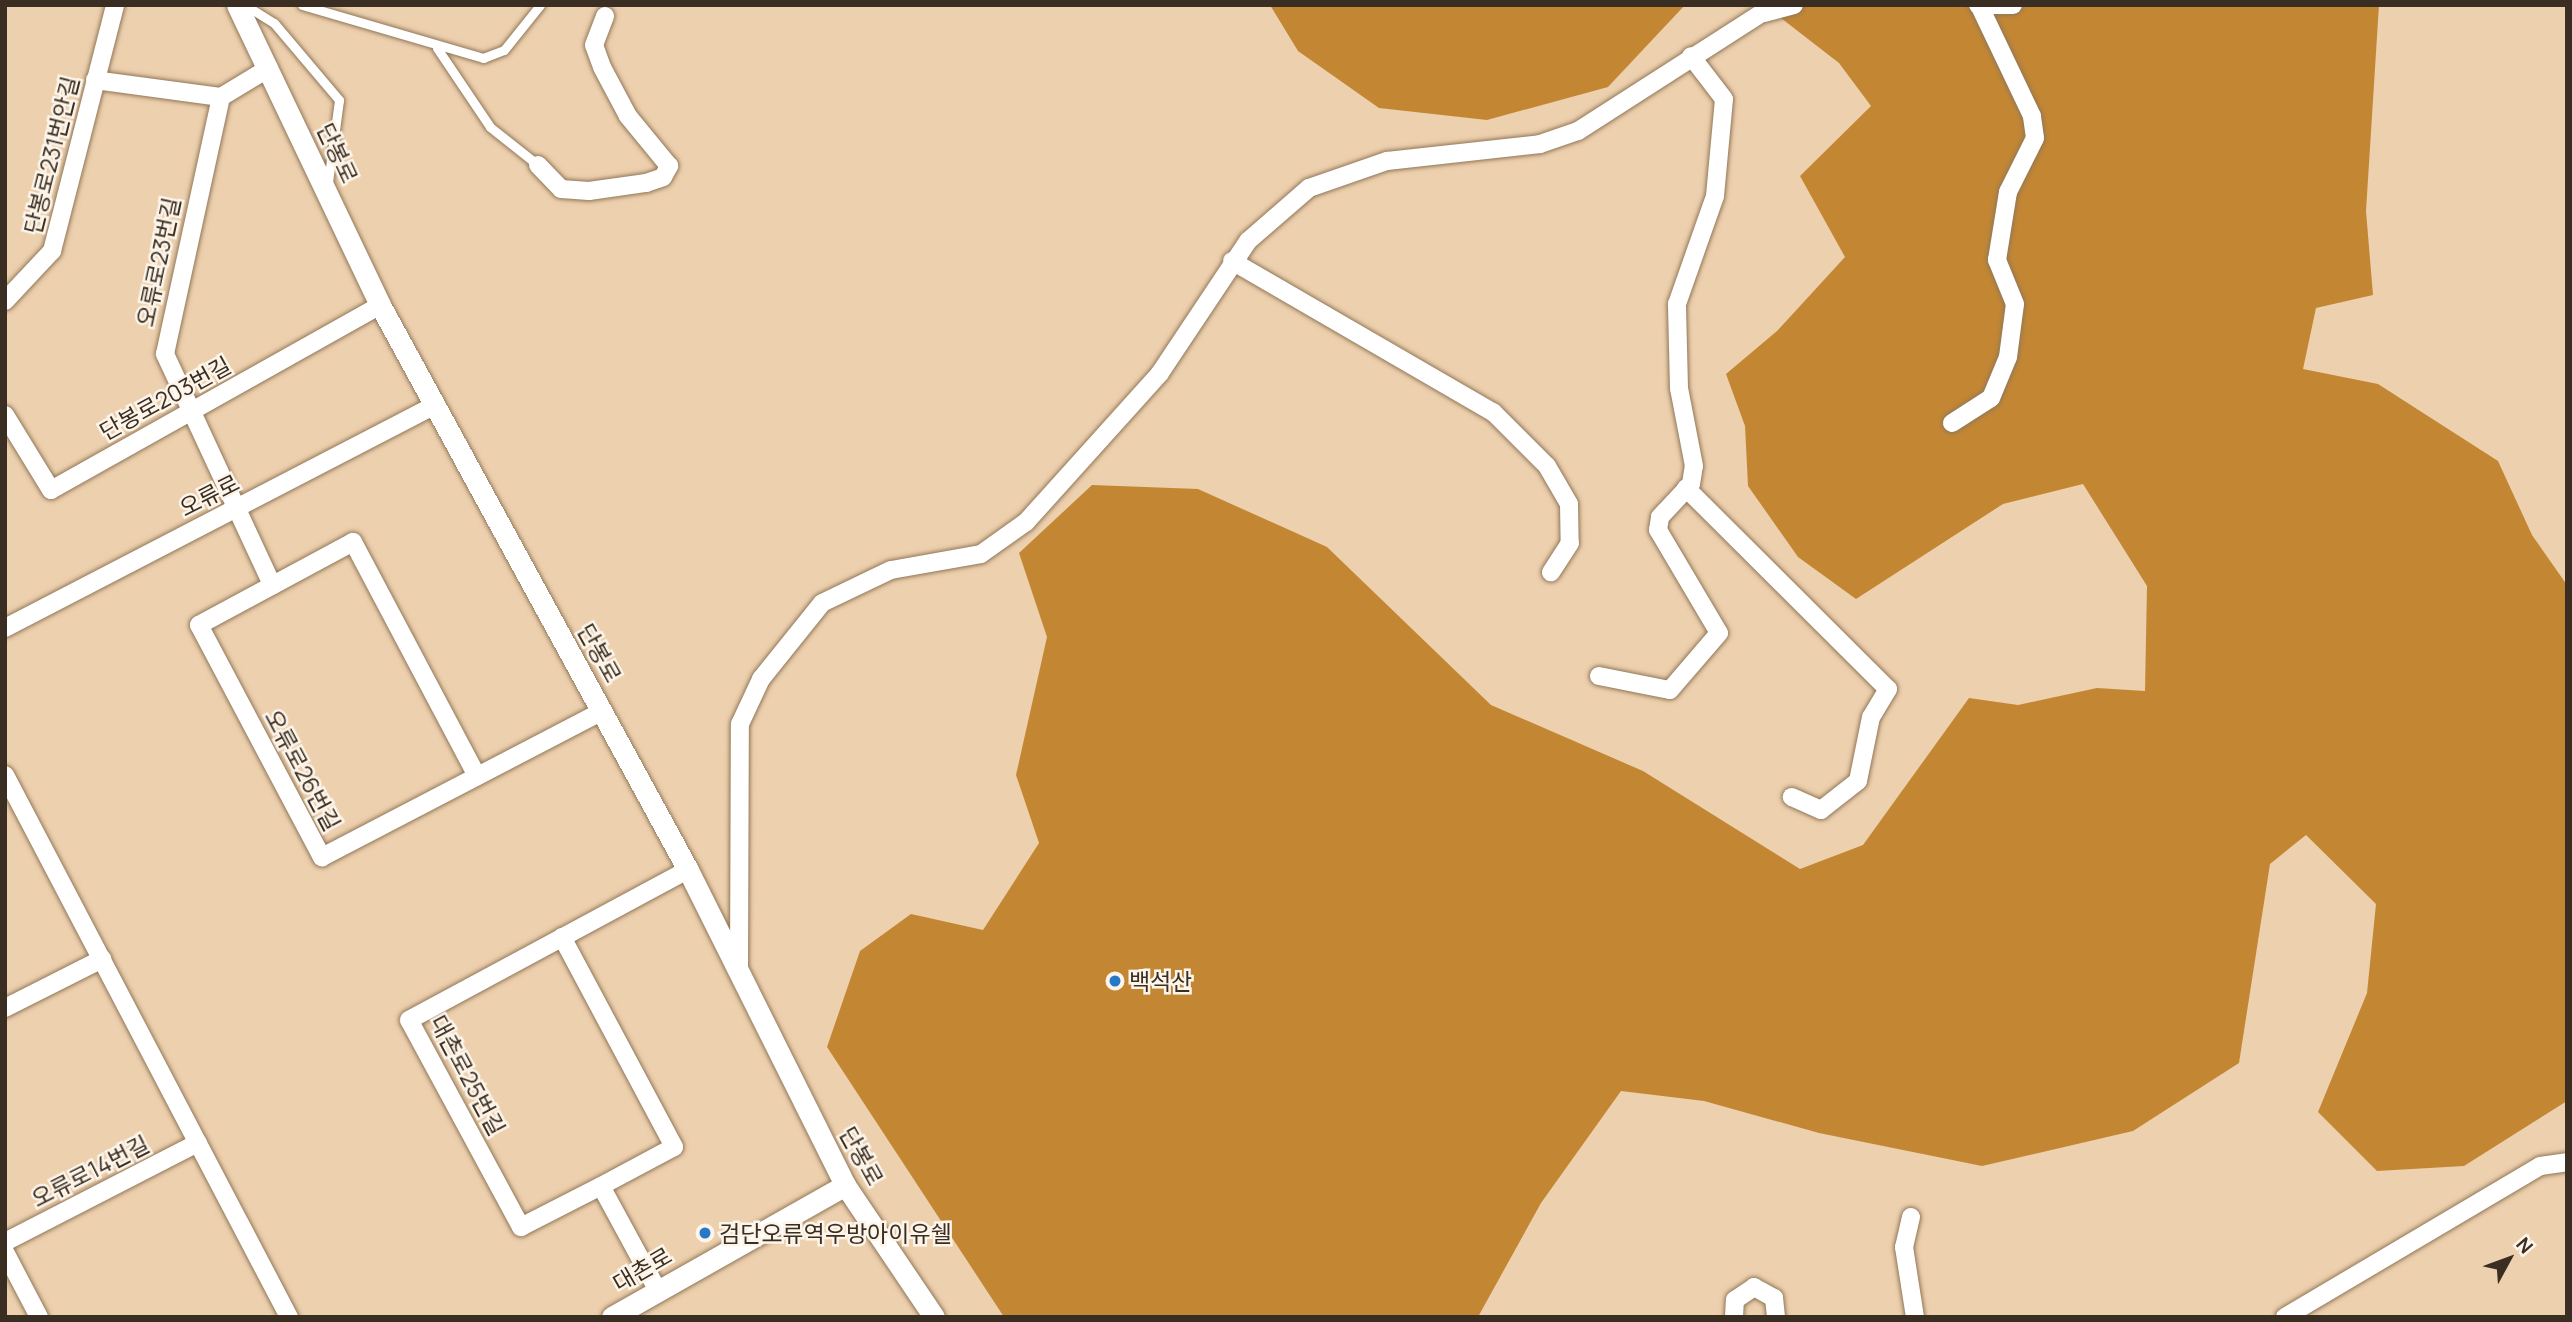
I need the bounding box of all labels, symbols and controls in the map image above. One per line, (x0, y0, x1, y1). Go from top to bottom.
street label: 단봉로231번안길 (18, 73, 84, 237)
street label: 단봉로 (312, 118, 364, 188)
street label: 오류로23번길 (131, 195, 185, 329)
street label: 단봉로203번길 (95, 351, 235, 445)
street label: 오류로 (174, 468, 244, 522)
street label: 단봉로 (573, 619, 627, 687)
street label: 오류로26번길 (260, 705, 346, 835)
place label: 백석산 (1129, 967, 1192, 995)
marker: 백석산 (1107, 973, 1123, 989)
street label: 대촌로25번길 (425, 1010, 511, 1140)
street label: 단봉로 (835, 1122, 889, 1190)
street label: 오류로14번길 (27, 1130, 153, 1212)
place label: 검단오류역우방아이유쉘 (719, 1219, 952, 1247)
north arrow (2474, 1224, 2544, 1294)
marker: 검단오류역우방아이유쉘 (697, 1225, 713, 1241)
text: N (2511, 1232, 2539, 1259)
street label: 대촌로 (608, 1241, 676, 1297)

